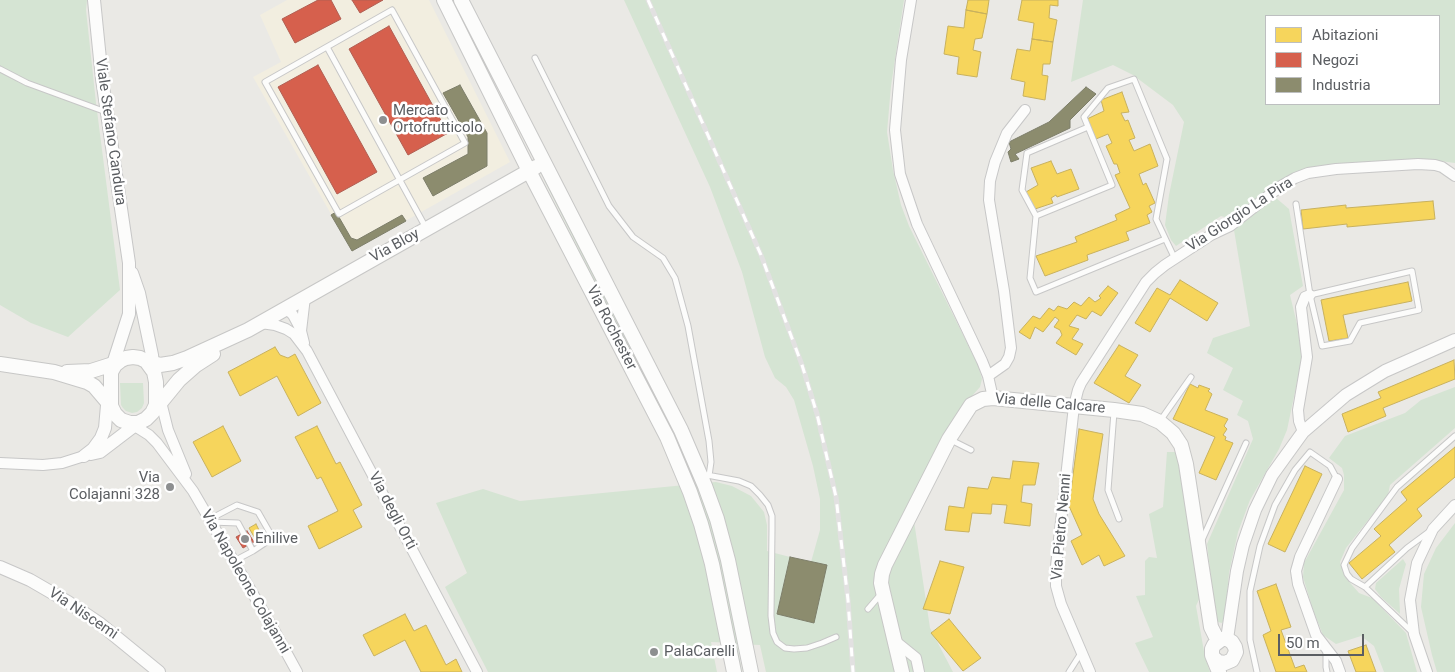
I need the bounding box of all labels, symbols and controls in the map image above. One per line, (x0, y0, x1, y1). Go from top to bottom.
legend (1265, 15, 1440, 105)
text: Abitazioni (1312, 26, 1379, 44)
text: Negozi (1312, 51, 1359, 69)
street label: Viale Stefano Candura (91, 57, 129, 207)
text: Industria (1312, 76, 1371, 94)
place label: Mercato Ortofrutticolo (393, 102, 483, 137)
marker: Mercato Ortofrutticolo (377, 114, 389, 126)
street label: Via Giorgio La Pira (1184, 174, 1296, 256)
street label: Via Bloy (367, 225, 423, 267)
street label: Via Rochester (582, 283, 640, 373)
street label: Via delle Calcare (994, 390, 1106, 418)
place label: Via Colajanni 328 (69, 469, 160, 504)
street label: Via degli Orti (364, 469, 420, 553)
street label: Via Pietro Nenni (1048, 473, 1076, 581)
marker: Via Colajanni 328 (164, 481, 176, 493)
street label: Via Napoleone Colajanni (196, 507, 294, 657)
place label: Enilive (255, 530, 298, 548)
marker: Enilive (239, 533, 251, 545)
street label: Via Niscemi (45, 584, 121, 644)
scale bar (1280, 624, 1366, 656)
text: 50 m (1286, 634, 1320, 652)
place label: PalaCarelli (664, 643, 735, 661)
marker: PalaCarelli (648, 646, 660, 658)

